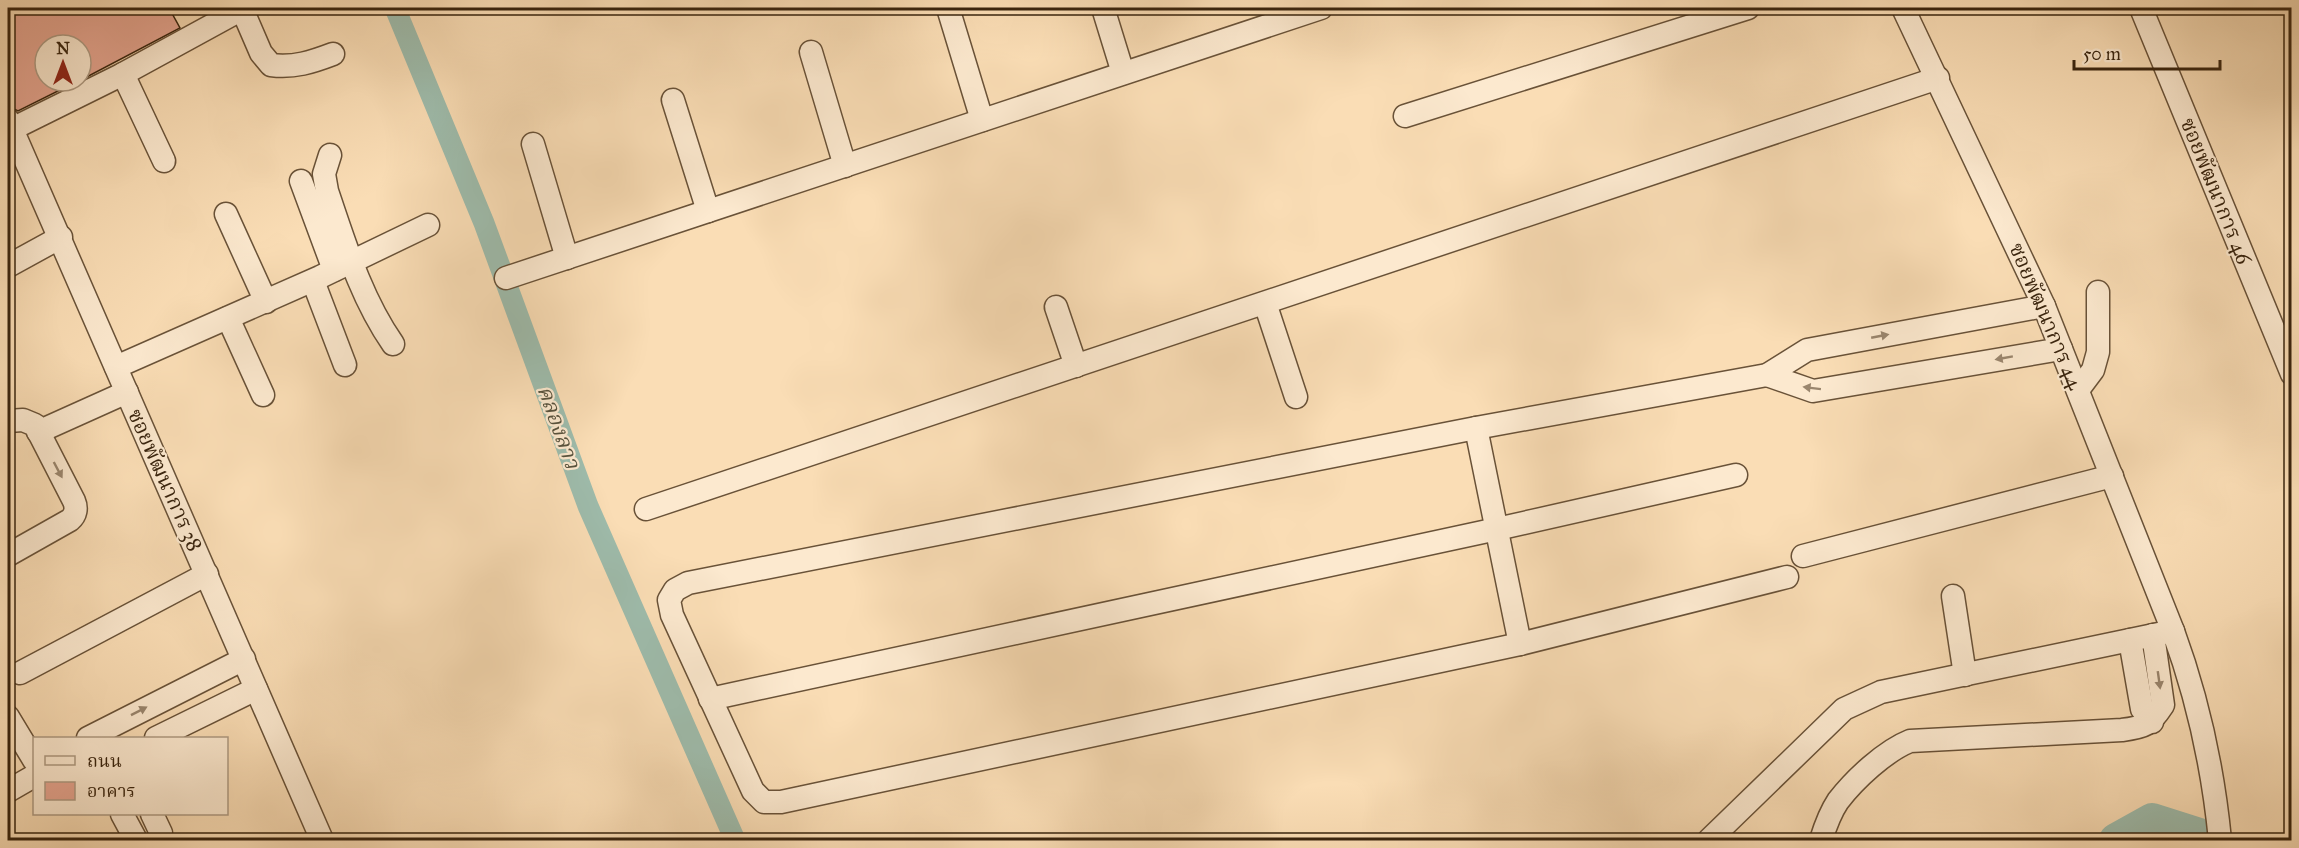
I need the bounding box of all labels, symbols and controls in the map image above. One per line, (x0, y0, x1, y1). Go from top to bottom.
north arrow (33, 33, 93, 93)
scale bar (2074, 33, 2220, 71)
text: N (56, 39, 70, 58)
text: 50 m (2083, 43, 2121, 65)
street label: ซอยพัฒนาการ 46 (2175, 114, 2258, 269)
street label: ซอยพัฒนาการ 44 (2003, 239, 2089, 394)
one-way arrow (1871, 331, 1890, 340)
one-way arrow (1994, 354, 2013, 363)
water label: คลองลาว (532, 382, 587, 473)
one-way arrow (1802, 384, 1821, 393)
street label: ซอยพัฒนาการ 38 (122, 405, 208, 555)
one-way arrow (53, 462, 63, 479)
one-way arrow (2155, 670, 2164, 689)
one-way arrow (131, 706, 148, 715)
legend (33, 737, 228, 815)
text: ถนน (87, 750, 122, 772)
text: อาคาร (87, 780, 136, 802)

